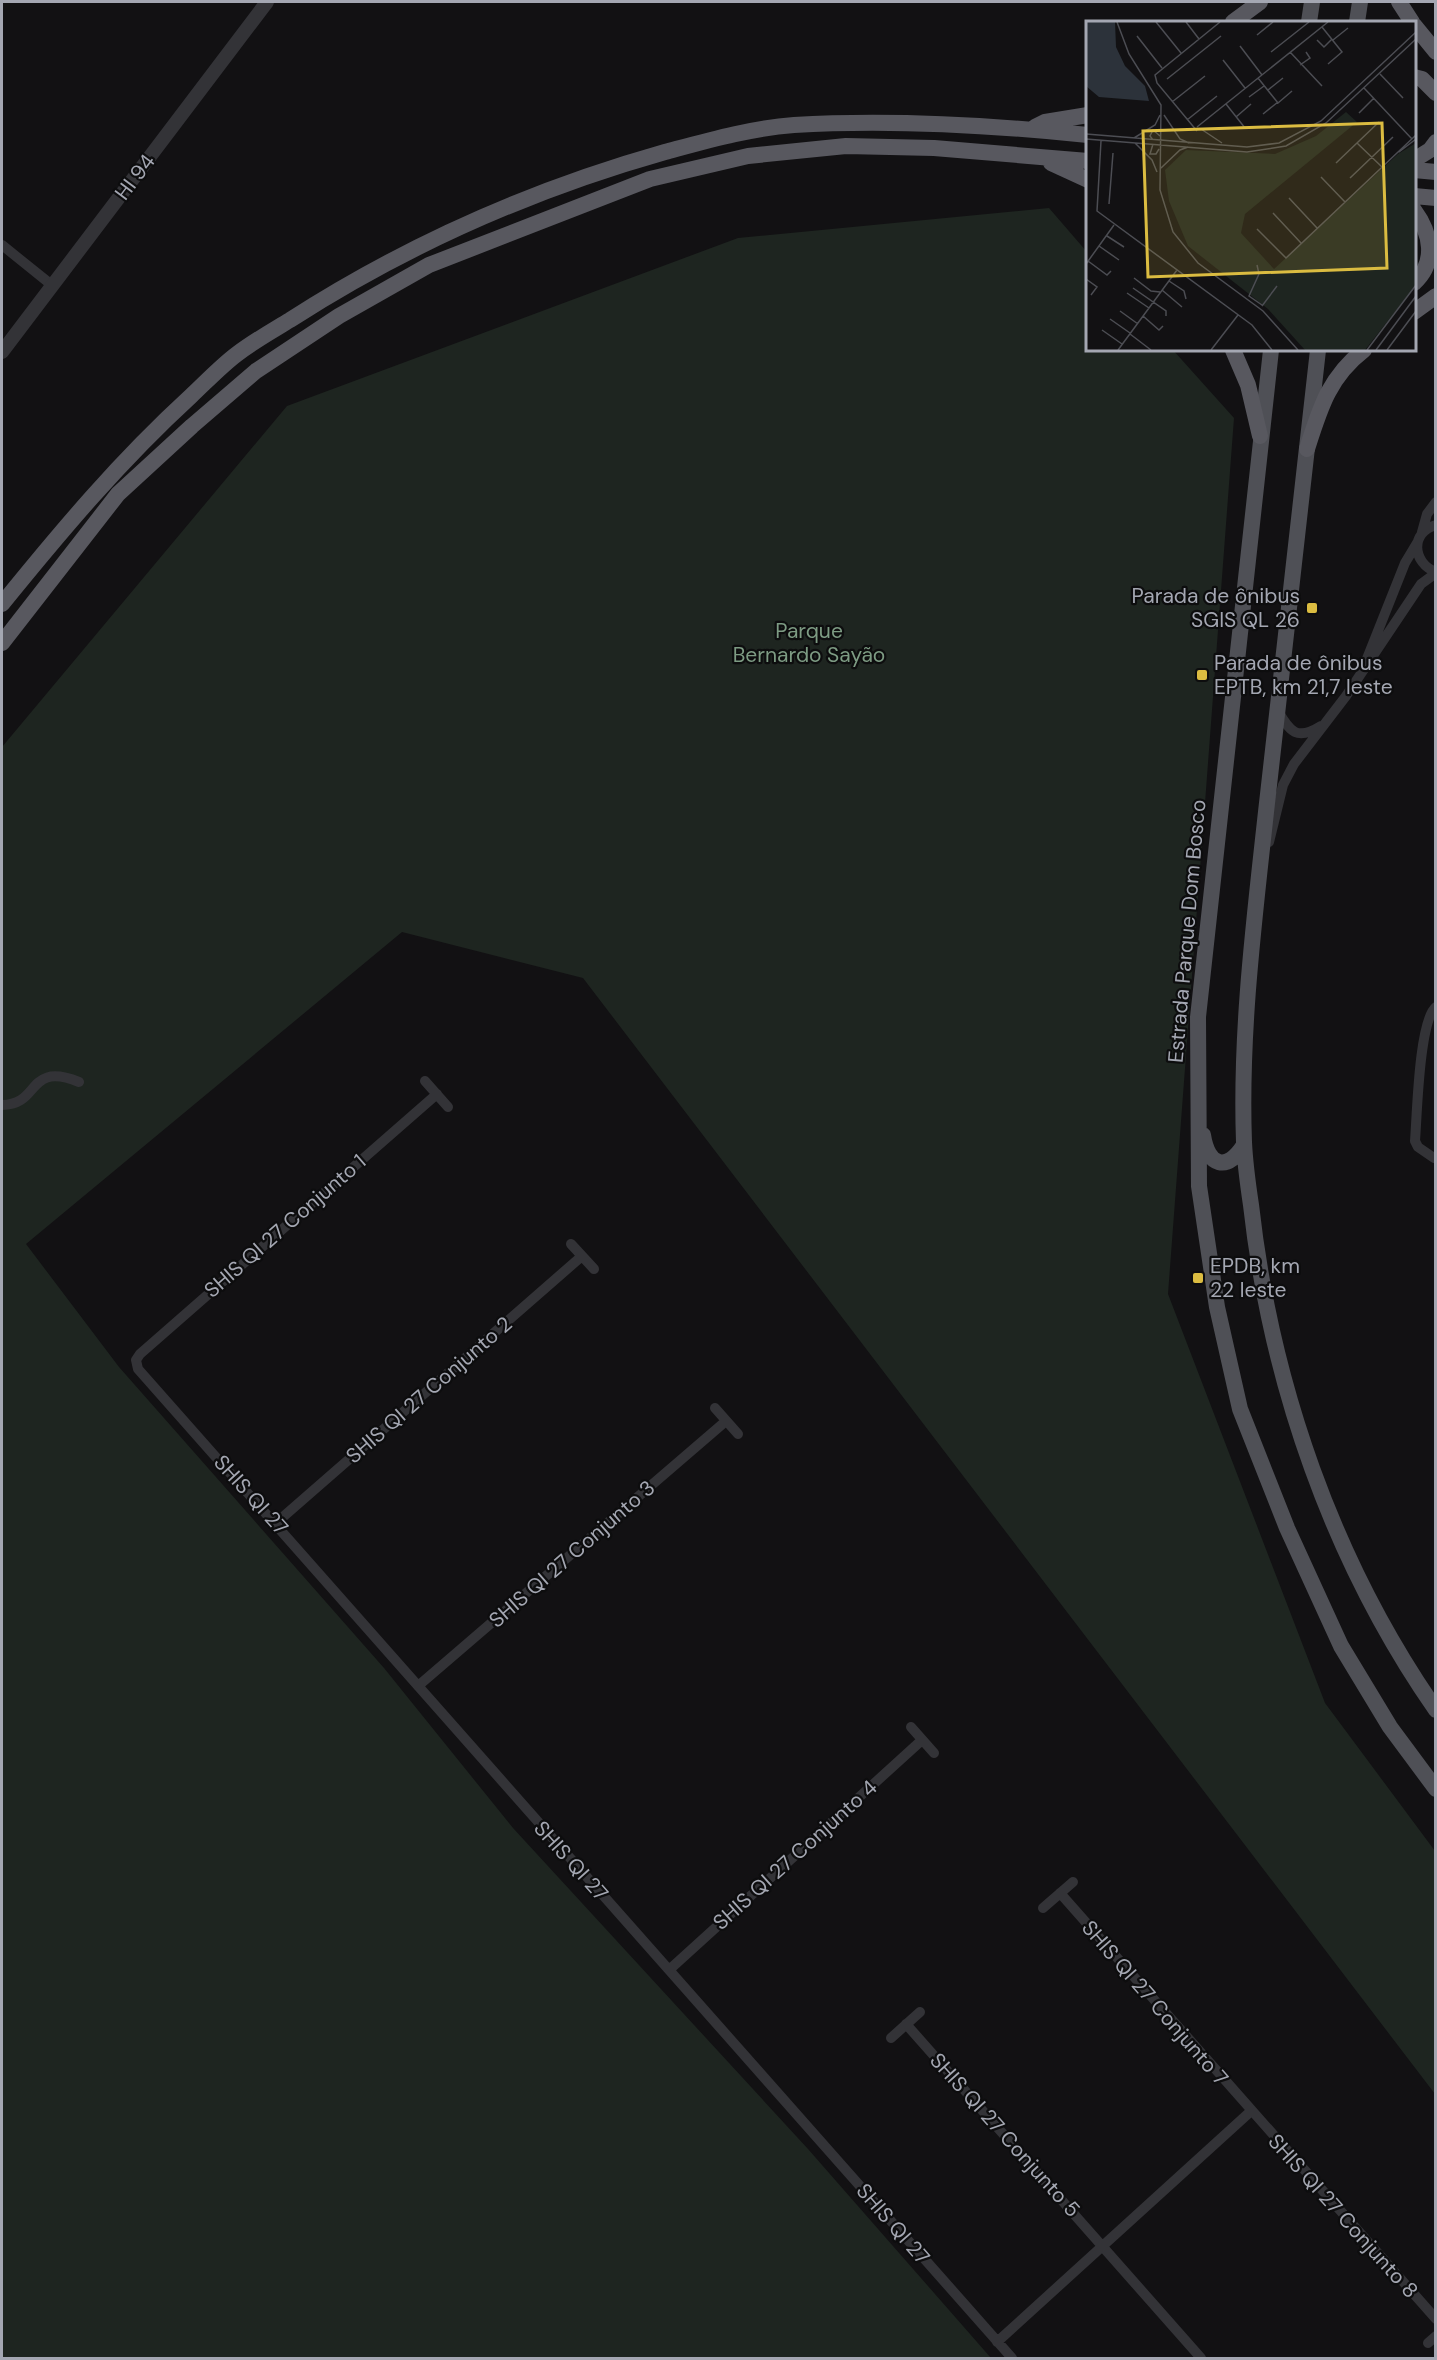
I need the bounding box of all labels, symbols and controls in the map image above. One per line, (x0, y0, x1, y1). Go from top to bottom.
inset map (1086, 21, 1416, 351)
street label: HI 94 (109, 148, 162, 206)
place label: Parada de ônibus SGIS QL 26 (1132, 582, 1300, 634)
marker: Parada de ônibus SGIS QL 26 (1305, 601, 1319, 615)
park label: Parque Bernardo Sayão (733, 617, 885, 669)
place label: Parada de ônibus EPTB, km 21,7 leste (1214, 649, 1393, 701)
marker: Parada de ônibus EPTB, km 21,7 leste (1195, 668, 1209, 682)
street label: Estrada Parque Dom Bosco (1162, 798, 1212, 1064)
street label: SHIS QI 27 Conjunto 1 (198, 1148, 372, 1304)
place label: EPDB, km 22 leste (1210, 1252, 1300, 1304)
marker: EPDB, km 22 leste (1191, 1271, 1205, 1285)
street label: SHIS QI 27 Conjunto 2 (340, 1310, 518, 1470)
street label: SHIS QI 27 (208, 1449, 294, 1541)
street label: SHIS QI 27 Conjunto 3 (483, 1474, 661, 1634)
street label: SHIS QI 27 Conjunto 4 (707, 1774, 883, 1936)
street label: SHIS QI 27 (528, 1815, 614, 1907)
street label: SHIS QI 27 Conjunto 7 (1075, 1914, 1235, 2092)
street label: SHIS QI 27 Conjunto 5 (924, 2047, 1086, 2223)
street label: SHIS QI 27 Conjunto 8 (1262, 2128, 1424, 2304)
street label: SHIS QI 27 (850, 2178, 936, 2270)

